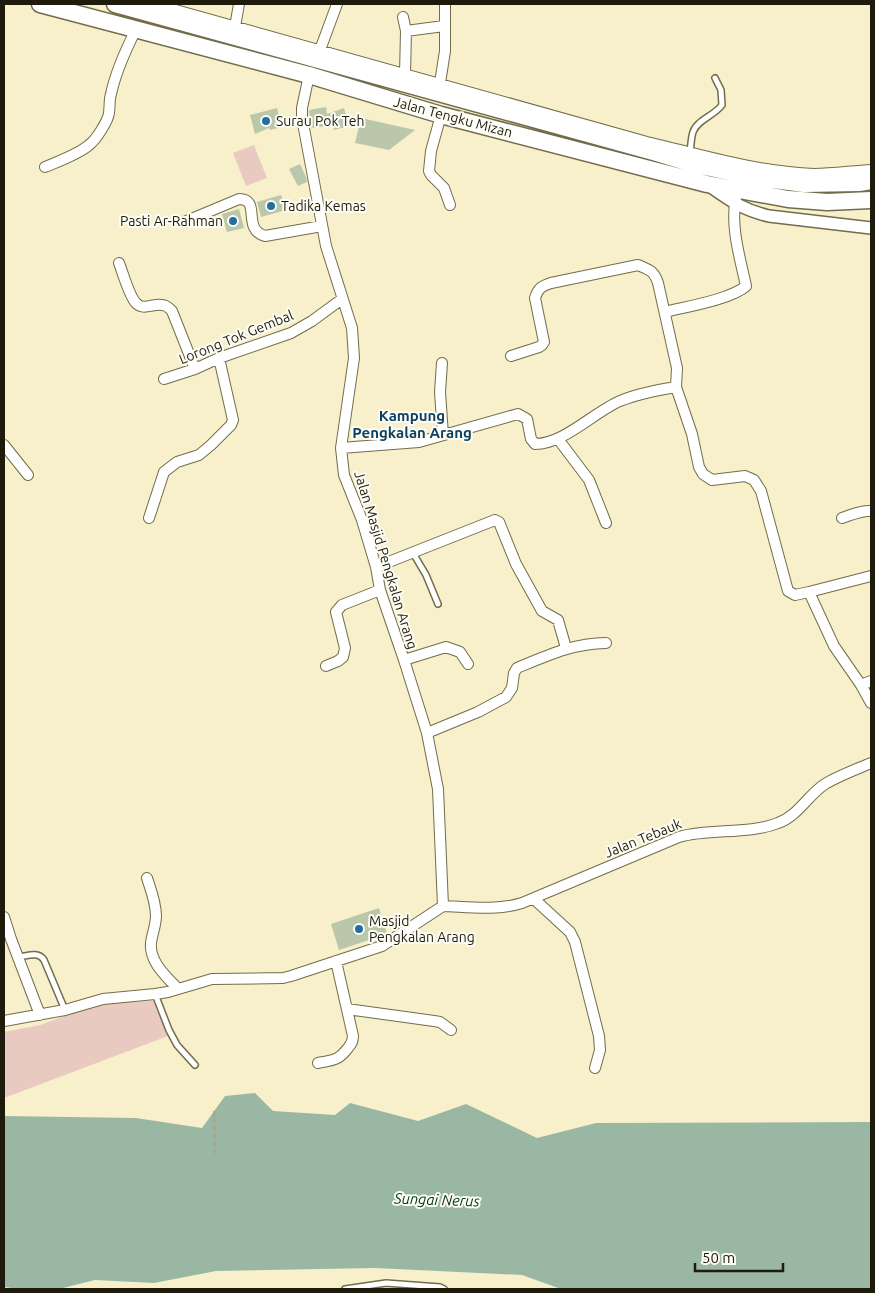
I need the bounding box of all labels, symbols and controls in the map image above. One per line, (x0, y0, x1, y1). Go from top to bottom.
street label: Jalan Tengku Mizan (392, 93, 514, 141)
place label: Surau Pok Teh (276, 113, 365, 129)
marker: Surau Pok Teh (260, 115, 272, 127)
place label: Tadika Kemas (281, 198, 366, 214)
marker: Tadika Kemas (265, 200, 277, 212)
place label: Pasti Ar-Rahman (120, 213, 223, 229)
marker: Pasti Ar-Rahman (227, 215, 239, 227)
street label: Lorong Tok Gembal (177, 307, 296, 367)
district label: Kampung Pengkalan Arang (352, 407, 472, 441)
street label: Jalan Masjid Pengkalan Arang (351, 469, 421, 651)
street label: Jalan Tebauk (602, 815, 684, 861)
place label: Masjid Pengkalan Arang (369, 913, 475, 945)
marker: Masjid Pengkalan Arang (353, 923, 365, 935)
water label: Sungai Nerus (393, 1189, 481, 1210)
scale bar (695, 1240, 782, 1272)
text: 50 m (702, 1249, 735, 1266)

